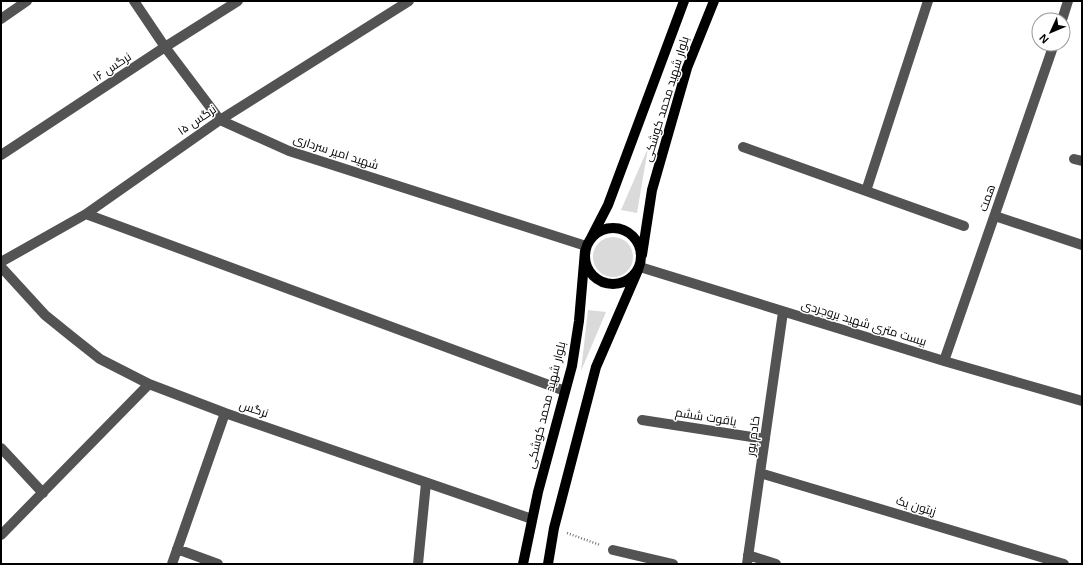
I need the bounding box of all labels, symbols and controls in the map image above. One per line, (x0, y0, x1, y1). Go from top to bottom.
north arrow (1031, 12, 1071, 52)
text: N (1037, 32, 1051, 46)
street label: بلوار شهید محمد کوشکی (640, 35, 692, 163)
street label: نرگس ۱۶ (90, 50, 134, 84)
street label: نرگس ۱۵ (175, 102, 219, 138)
street label: شهید امیر سرداری (292, 132, 380, 172)
street label: همت (976, 183, 998, 213)
street label: بیست متری شهید بروجردی (800, 297, 928, 349)
street label: بلوار شهید محمد کوشکی (523, 340, 569, 470)
street label: نرگس (238, 398, 270, 420)
street label: یاقوت ششم (674, 405, 738, 430)
street label: خادم پور (743, 415, 765, 458)
street label: زیتون یک (894, 493, 938, 519)

